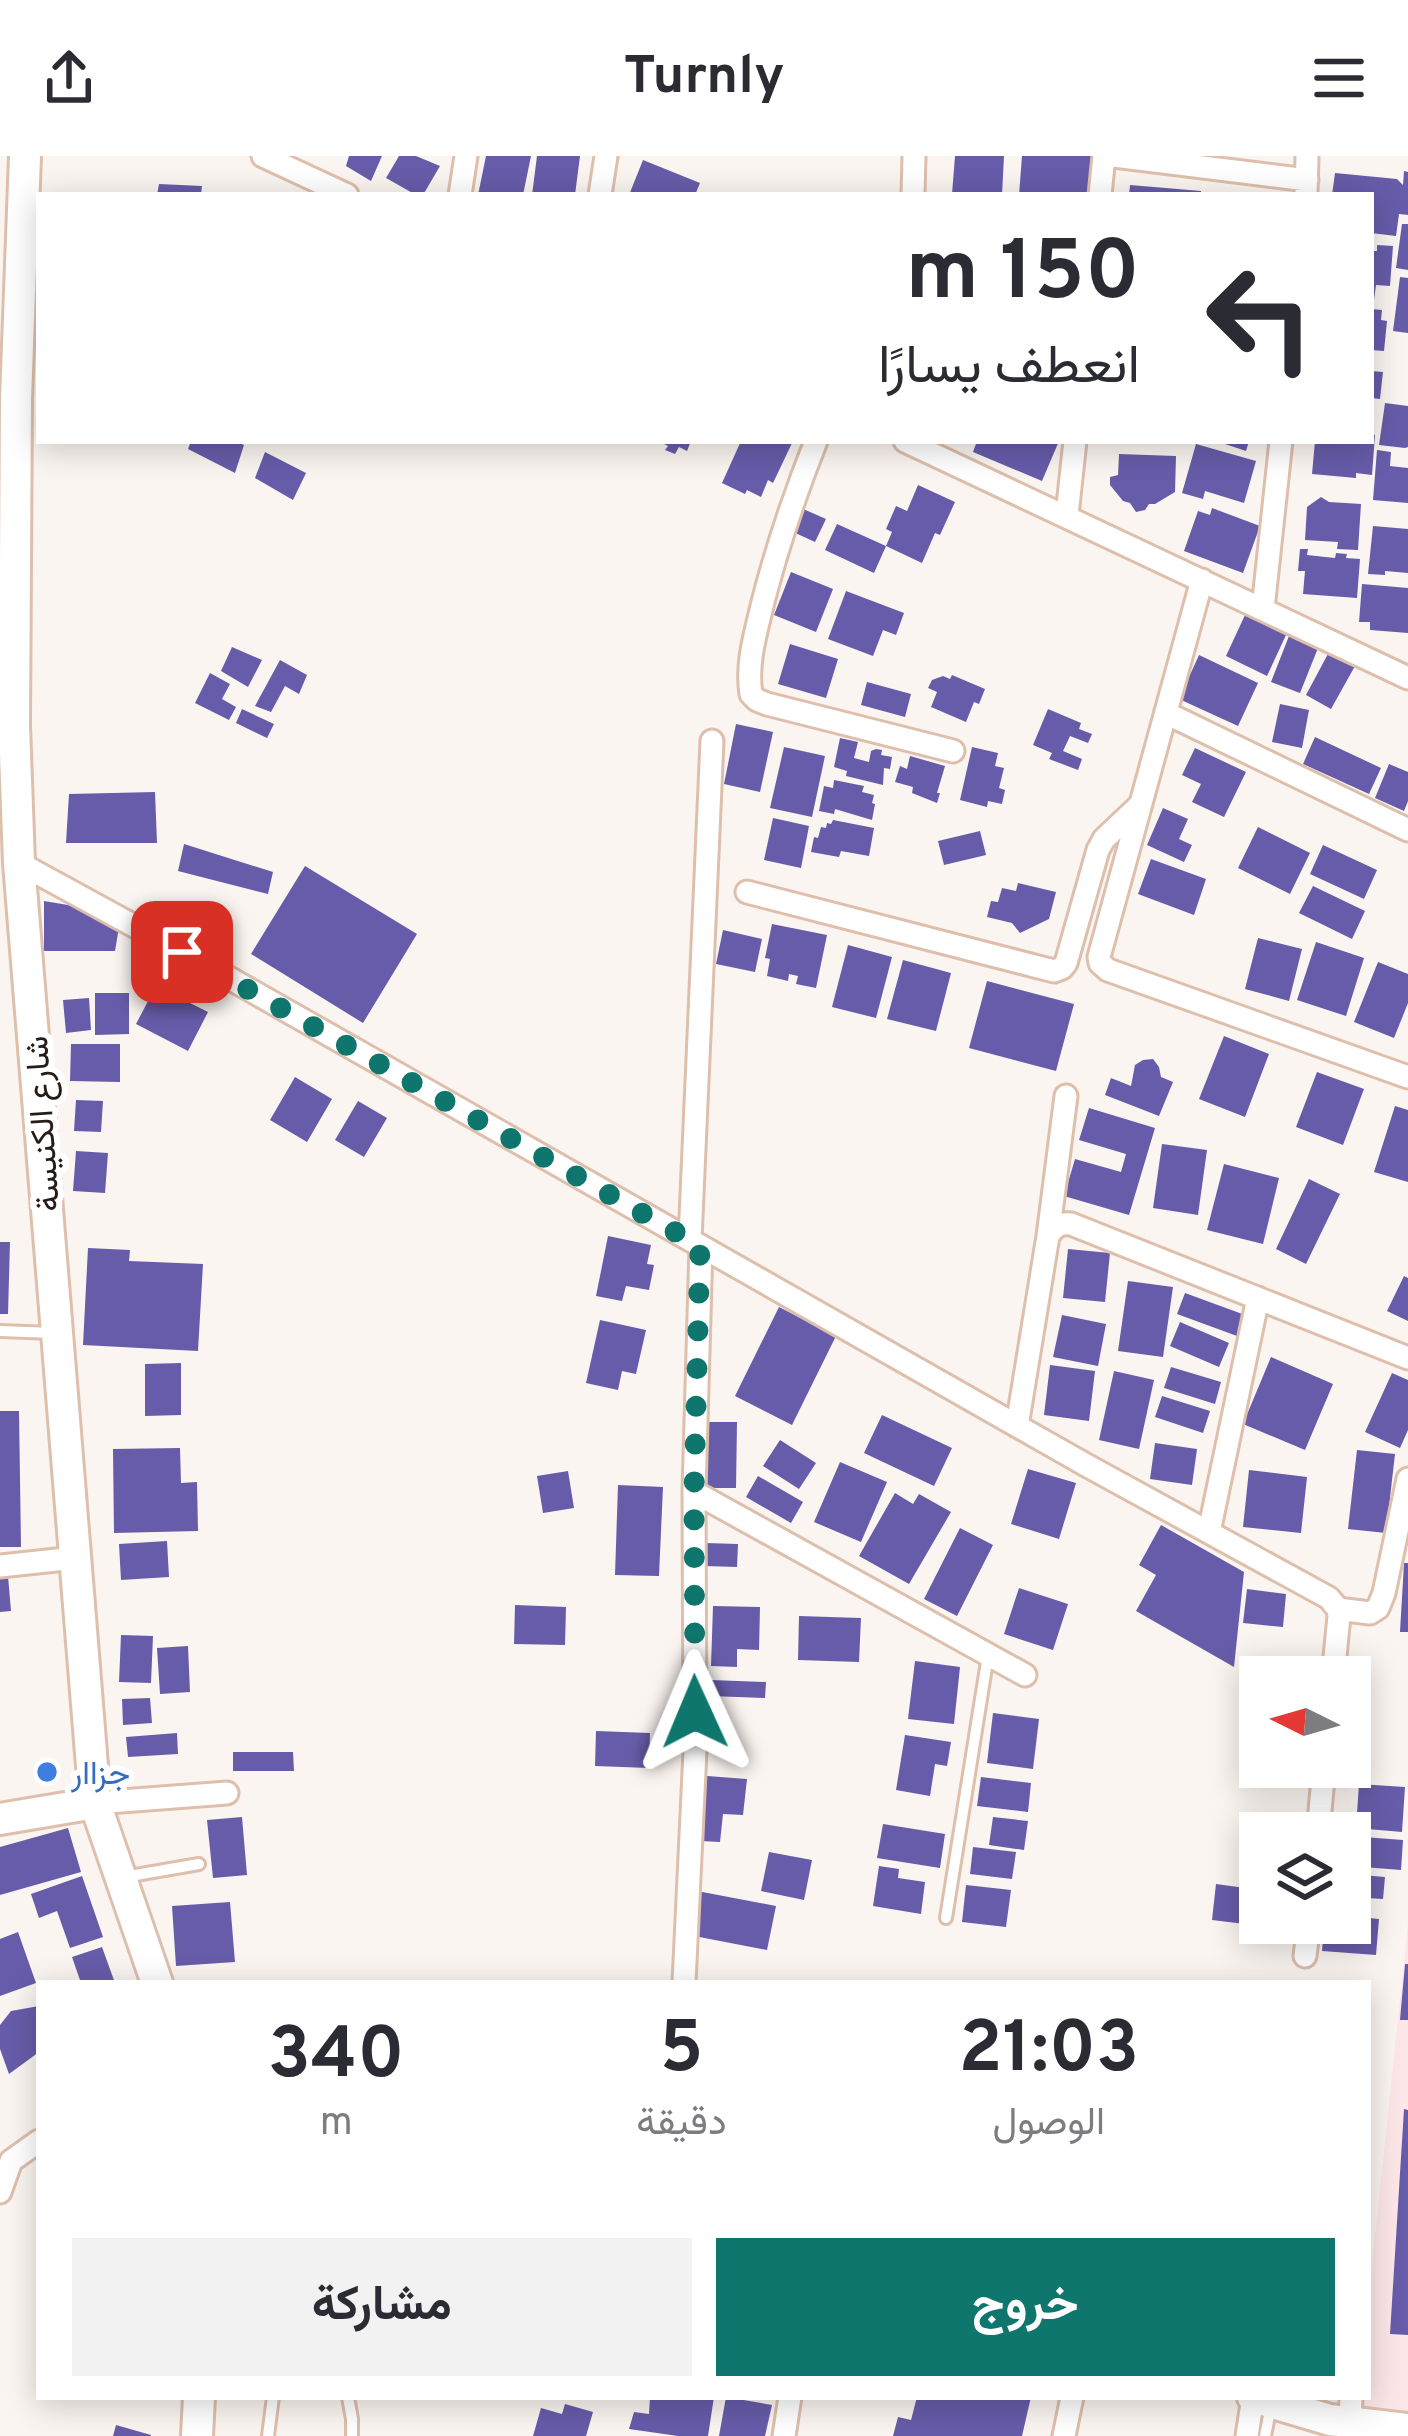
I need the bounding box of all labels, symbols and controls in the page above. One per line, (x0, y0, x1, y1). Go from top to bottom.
text: Turnly (623, 44, 785, 113)
icon: share (36, 45, 102, 111)
icon: menu (1306, 45, 1372, 111)
text: 150 m (905, 223, 1140, 329)
icon: left (1182, 240, 1338, 396)
text: انعطف يسارًا (878, 334, 1140, 403)
pin (131, 901, 233, 1003)
icon: arrive (149, 919, 215, 985)
street label: شارع الكنيسة (18, 1034, 72, 1213)
position arrow (632, 1649, 758, 1775)
north arrow (1239, 1656, 1371, 1788)
map controls (1239, 1656, 1371, 1944)
place label: جزاار (70, 1755, 130, 1797)
marker: جزاار (34, 1759, 60, 1785)
button: layers (1239, 1812, 1371, 1944)
text: 5 (659, 2006, 703, 2098)
text: 21:03 (958, 2006, 1139, 2098)
text: 340 (268, 2012, 405, 2104)
text: m (320, 2100, 353, 2149)
text: دقيقة (636, 2100, 727, 2149)
text: الوصول (993, 2100, 1105, 2149)
button: مشاركة (72, 2238, 692, 2376)
button: خروج (716, 2238, 1335, 2376)

